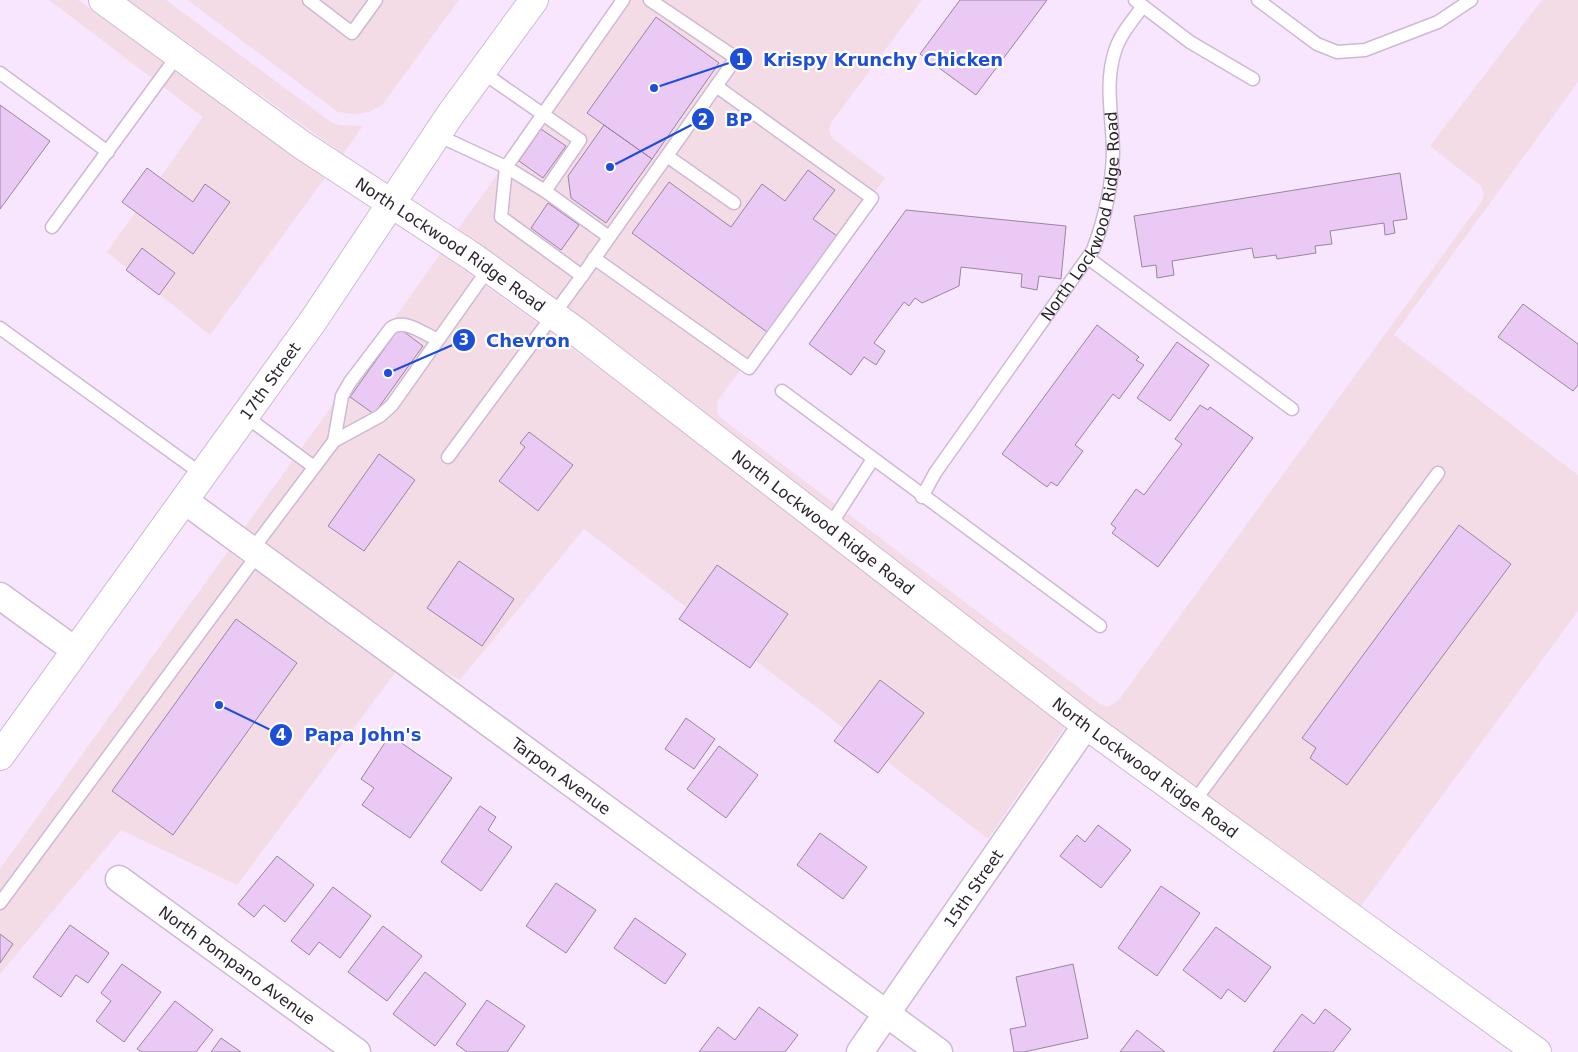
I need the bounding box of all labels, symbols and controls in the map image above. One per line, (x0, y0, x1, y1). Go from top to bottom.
callout: Krispy Krunchy Chicken (728, 43, 1013, 76)
text: Krispy Krunchy Chicken (763, 49, 1003, 70)
text: 1 (736, 51, 746, 69)
callout: BP (691, 103, 763, 136)
text: BP (726, 109, 752, 130)
text: 2 (698, 111, 708, 129)
street label: North Lockwood Ridge Road (1037, 111, 1123, 325)
street label: North Lockwood Ridge Road (352, 174, 549, 316)
callout: Chevron (451, 324, 580, 357)
text: Chevron (486, 330, 570, 351)
text: 3 (459, 331, 469, 349)
street label: 17th Street (236, 339, 304, 424)
street label: North Lockwood Ridge Road (728, 446, 918, 599)
street label: North Lockwood Ridge Road (1049, 694, 1242, 842)
callout: Papa John's (269, 718, 431, 751)
text: Papa John's (304, 724, 422, 745)
text: 4 (276, 726, 286, 744)
street label: Tarpon Avenue (507, 733, 614, 819)
street label: 15th Street (940, 846, 1007, 931)
street label: North Pompano Avenue (155, 902, 319, 1028)

